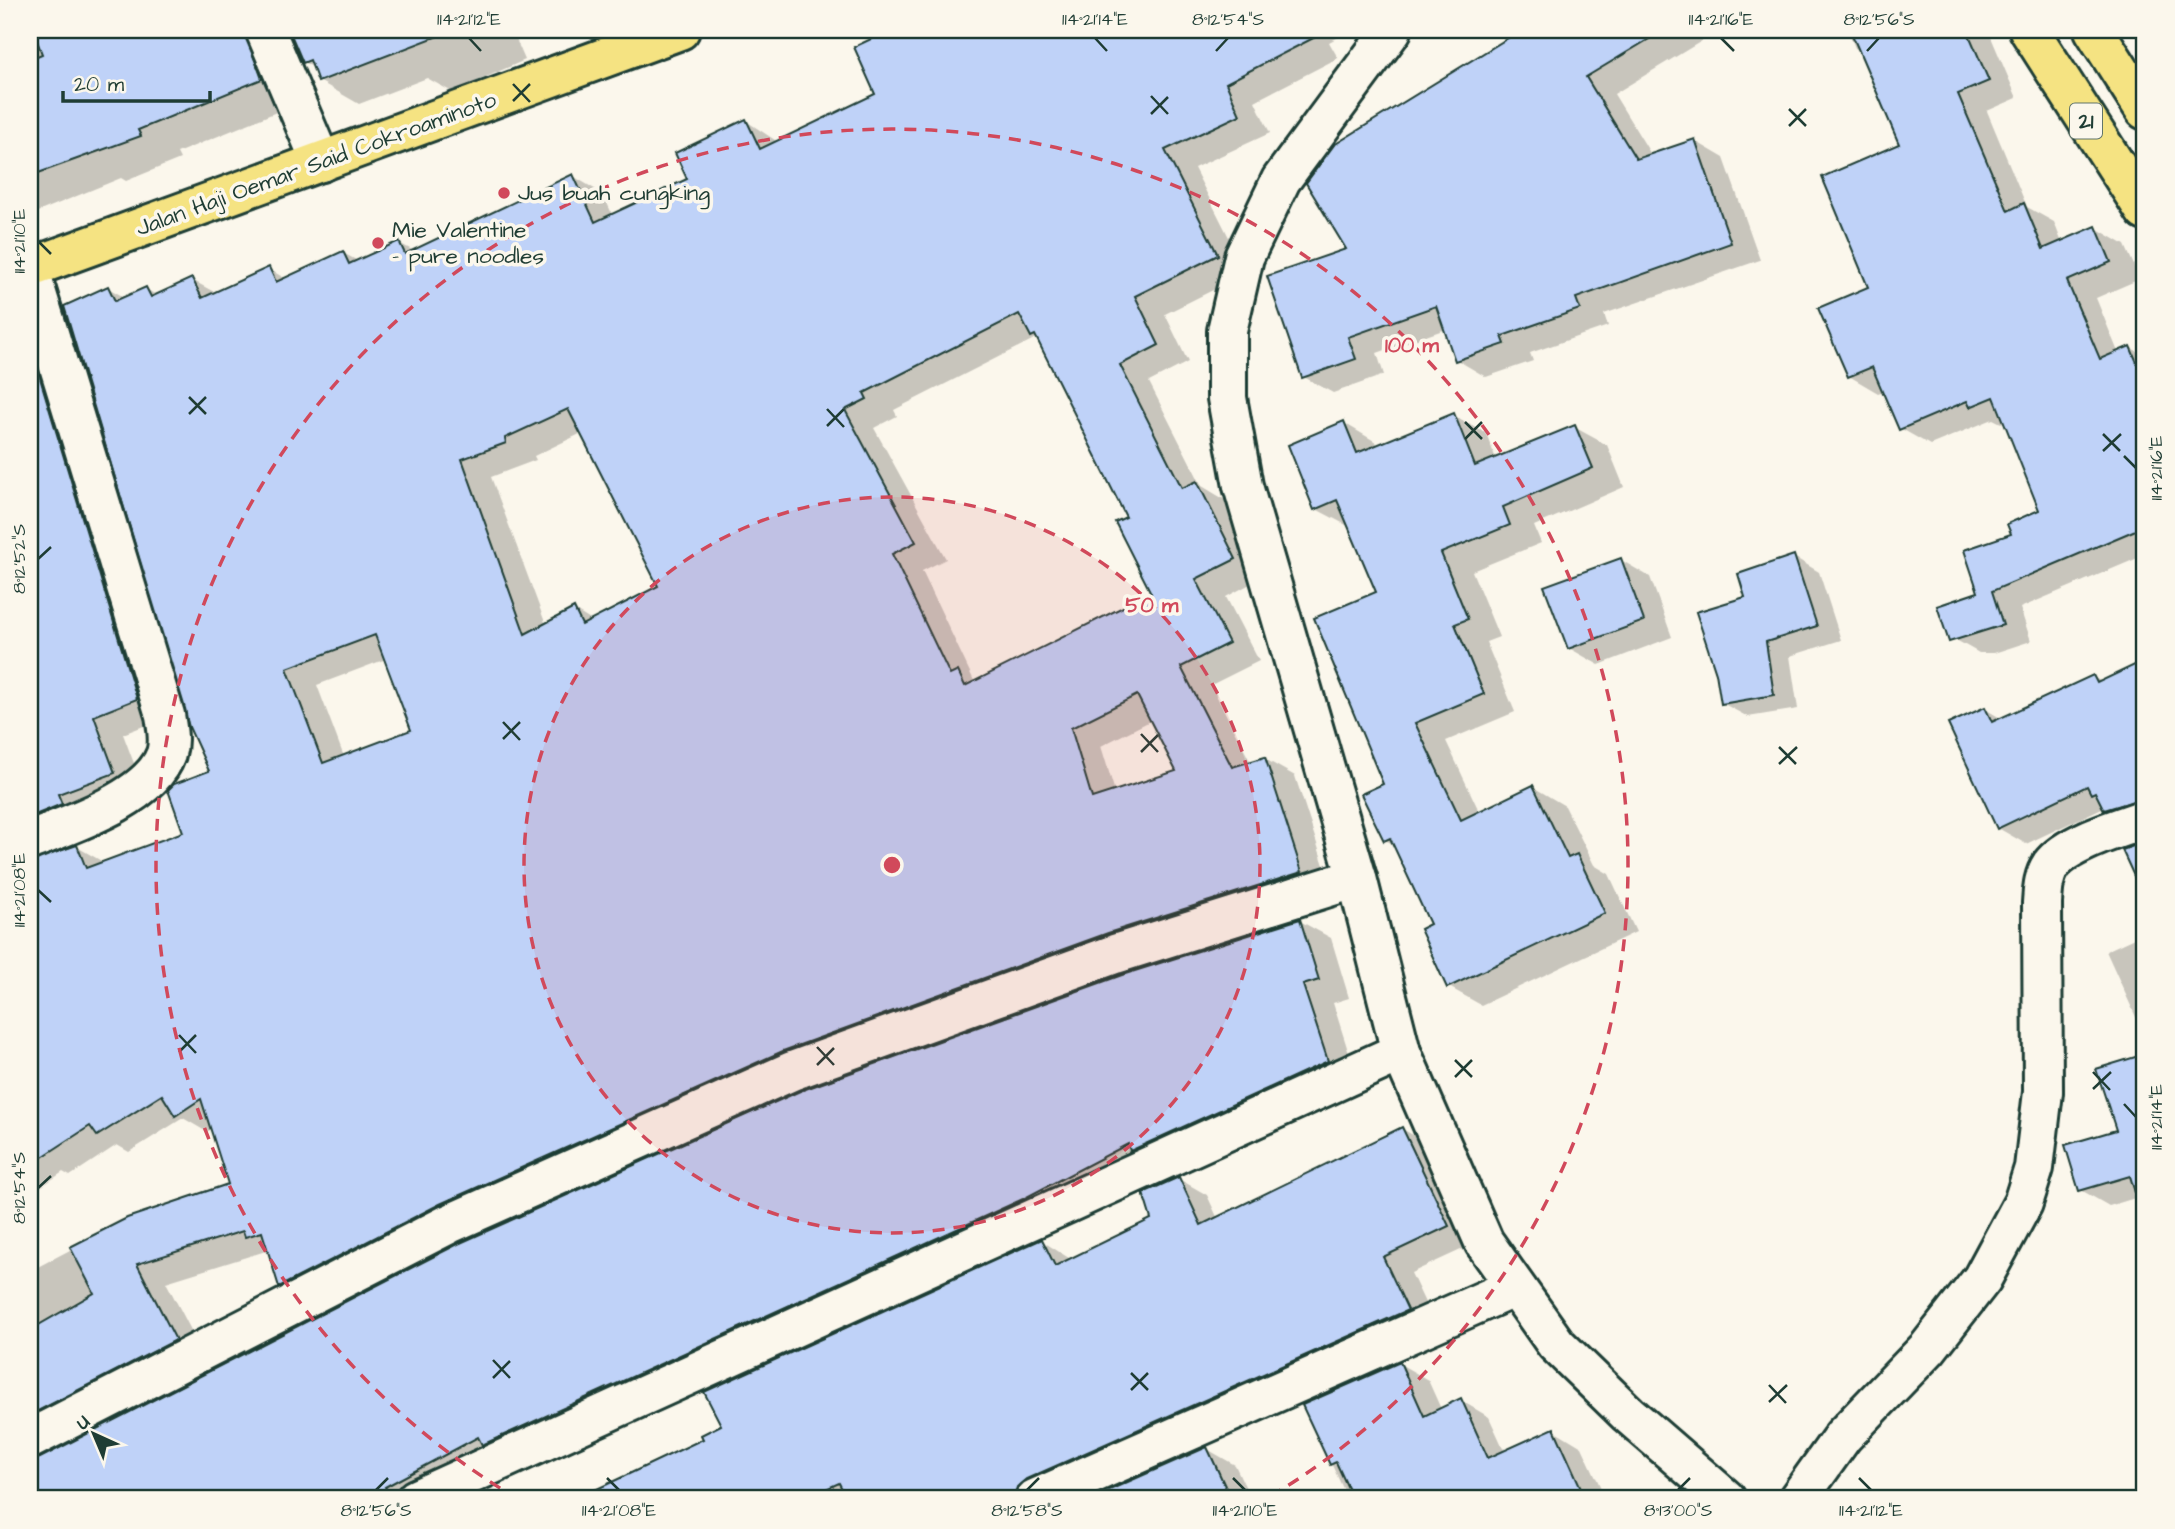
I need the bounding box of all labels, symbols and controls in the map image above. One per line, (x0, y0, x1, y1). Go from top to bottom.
text: 114°21'12"E (437, 7, 501, 32)
text: 114°21'14"E (1062, 7, 1128, 32)
text: 8°12'54"S (1192, 7, 1264, 32)
text: 114°21'16"E (1689, 7, 1754, 32)
text: 8°12'56"S (1844, 7, 1915, 32)
scale bar (63, 60, 210, 104)
text: 20 m (74, 70, 125, 99)
street label: Jalan Haji Oemar Said Cokroaminoto (131, 84, 501, 244)
road number: 21 (2070, 104, 2102, 138)
place label: Jus buah cungking (518, 177, 710, 210)
marker: Jus buah cungking (496, 185, 512, 201)
text: 114°21'10"E (7, 208, 32, 273)
place label: Mie Valentine - pure noodles (392, 214, 544, 272)
marker: Mie Valentine - pure noodles (370, 235, 386, 251)
text: 100 m (1385, 331, 1440, 360)
text: 114°21'16"E (2144, 435, 2169, 500)
text: 8°12'52"S (7, 524, 32, 594)
text: 50 m (1126, 591, 1179, 620)
text: 114°21'08"E (7, 853, 32, 927)
centre of rings (880, 853, 904, 877)
text: 114°21'14"E (2144, 1084, 2169, 1150)
text: 8°12'54"S (7, 1152, 32, 1224)
north arrow (60, 1400, 130, 1470)
text: U (70, 1409, 97, 1436)
text: 8°12'56"S (341, 1498, 412, 1523)
text: 114°21'08"E (582, 1498, 656, 1523)
text: 8°12'58"S (991, 1498, 1063, 1523)
text: 114°21'10"E (1213, 1498, 1278, 1523)
text: 8°13'00"S (1644, 1498, 1712, 1523)
text: 114°21'12"E (1839, 1498, 1903, 1523)

